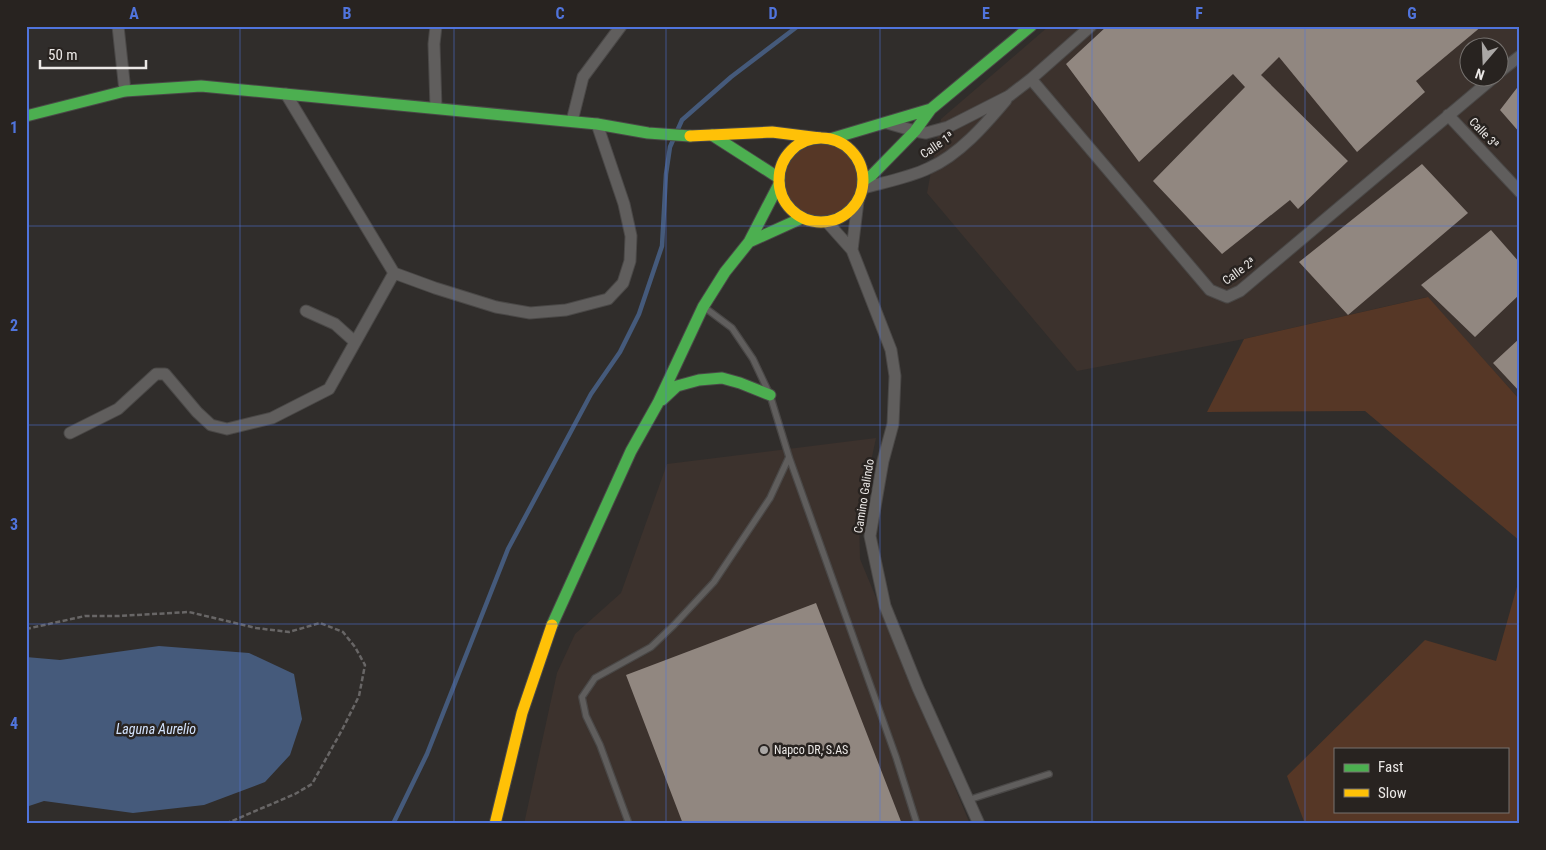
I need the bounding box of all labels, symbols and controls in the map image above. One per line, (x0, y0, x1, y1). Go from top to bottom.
text: A (129, 4, 139, 23)
text: B (343, 4, 352, 23)
text: C (555, 4, 565, 23)
text: D (768, 4, 778, 23)
text: E (982, 4, 990, 23)
text: F (1195, 4, 1203, 23)
text: G (1407, 4, 1417, 23)
scale bar (40, 38, 146, 70)
north arrow (1458, 38, 1508, 88)
text: 50 m (48, 46, 78, 64)
text: N (1473, 65, 1486, 83)
street label: Calle 3ª (1466, 115, 1502, 152)
text: 1 (10, 118, 18, 137)
street label: Calle 1ª (918, 129, 956, 161)
street label: Calle 2ª (1220, 254, 1258, 288)
text: 2 (10, 316, 18, 335)
street label: Camino Galindo (851, 458, 877, 534)
text: 3 (10, 515, 18, 534)
text: 4 (10, 714, 18, 733)
water label: Laguna Aurelio (116, 721, 196, 737)
place label: Napco DR, S.AS (774, 743, 848, 757)
marker: Napco DR, S.AS (758, 744, 770, 756)
legend (1334, 748, 1508, 812)
text: Fast (1378, 758, 1403, 776)
text: Slow (1378, 784, 1407, 802)

